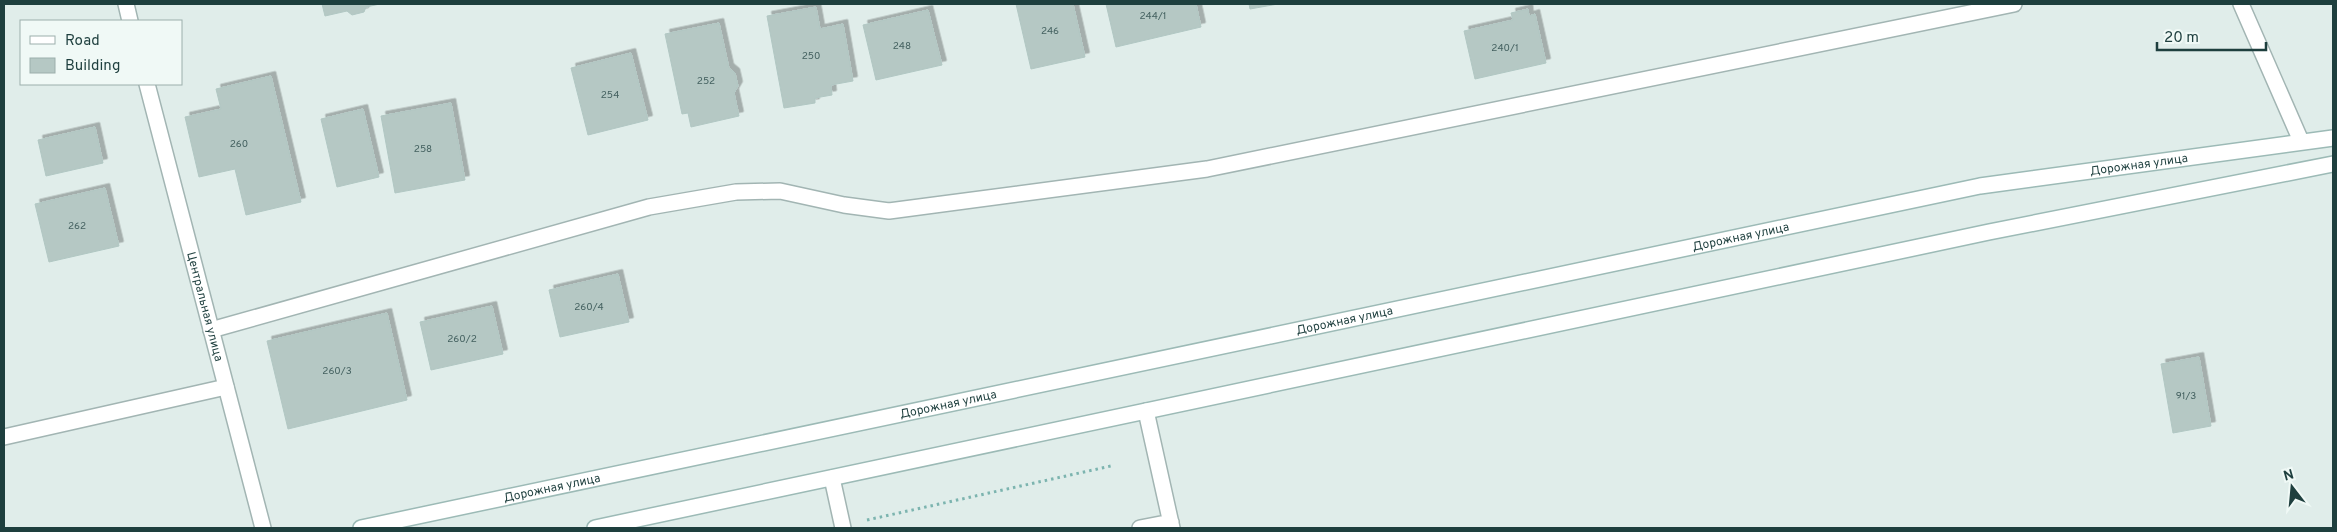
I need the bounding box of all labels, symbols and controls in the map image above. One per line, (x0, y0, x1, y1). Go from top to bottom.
house number: 244/1 (1139, 10, 1167, 23)
legend (20, 20, 182, 85)
scale bar (2157, 20, 2266, 52)
house number: 246 (1041, 25, 1059, 38)
text: 20 m (2164, 29, 2199, 48)
text: Road (65, 32, 100, 51)
house number: 248 (893, 40, 911, 53)
house number: 240/1 (1491, 42, 1519, 55)
house number: 250 (802, 50, 820, 63)
text: Building (65, 57, 120, 76)
house number: 252 (697, 75, 715, 88)
house number: 254 (601, 89, 619, 102)
house number: 260 (230, 138, 248, 151)
house number: 258 (414, 143, 432, 156)
street label: Дорожная улица (2089, 151, 2189, 180)
house number: 262 (68, 220, 86, 233)
street label: Дорожная улица (1691, 220, 1791, 256)
street label: Центральная улица (182, 250, 226, 363)
house number: 260/4 (574, 301, 604, 314)
street label: Дорожная улица (1295, 303, 1394, 339)
house number: 260/2 (447, 333, 477, 346)
house number: 260/3 (322, 365, 352, 378)
street label: Дорожная улица (898, 387, 998, 423)
house number: 91/3 (2176, 390, 2196, 403)
north arrow (2267, 462, 2317, 512)
text: N (2282, 466, 2296, 486)
street label: Дорожная улица (502, 471, 602, 507)

